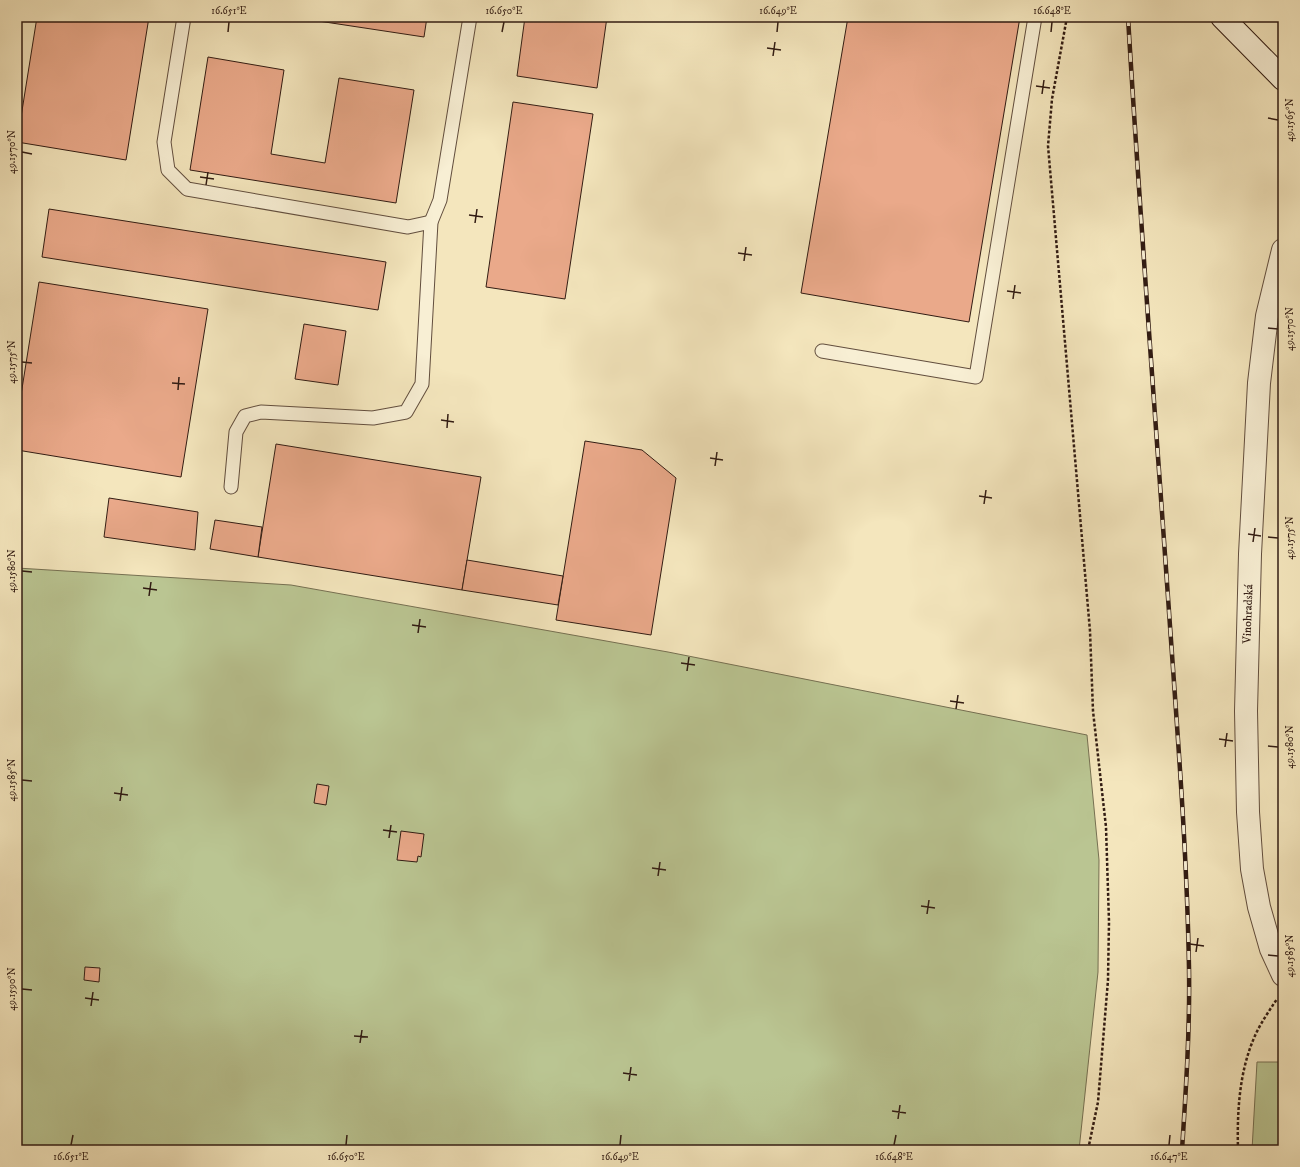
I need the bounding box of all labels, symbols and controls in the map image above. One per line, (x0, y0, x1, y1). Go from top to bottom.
text: 16.651°E (211, 5, 247, 17)
text: 16.650°E (485, 5, 523, 17)
text: 16.649°E (759, 5, 797, 17)
text: 16.648°E (1033, 5, 1071, 17)
text: 49.1565°N (1284, 98, 1296, 142)
text: 49.1570°N (6, 130, 18, 174)
text: 49.1570°N (1284, 307, 1296, 351)
text: 49.1575°N (6, 340, 18, 384)
text: 49.1575°N (1284, 516, 1296, 560)
text: 49.1580°N (6, 549, 18, 593)
street label: Vinohradská (1239, 583, 1257, 645)
text: 49.1580°N (1284, 725, 1296, 769)
text: 49.1585°N (6, 758, 18, 802)
text: 49.1585°N (1284, 934, 1296, 978)
text: 49.1590°N (6, 967, 18, 1011)
text: 16.651°E (53, 1151, 89, 1163)
text: 16.650°E (327, 1151, 365, 1163)
text: 16.649°E (601, 1151, 639, 1163)
text: 16.648°E (875, 1151, 913, 1163)
text: 16.647°E (1150, 1151, 1188, 1163)

